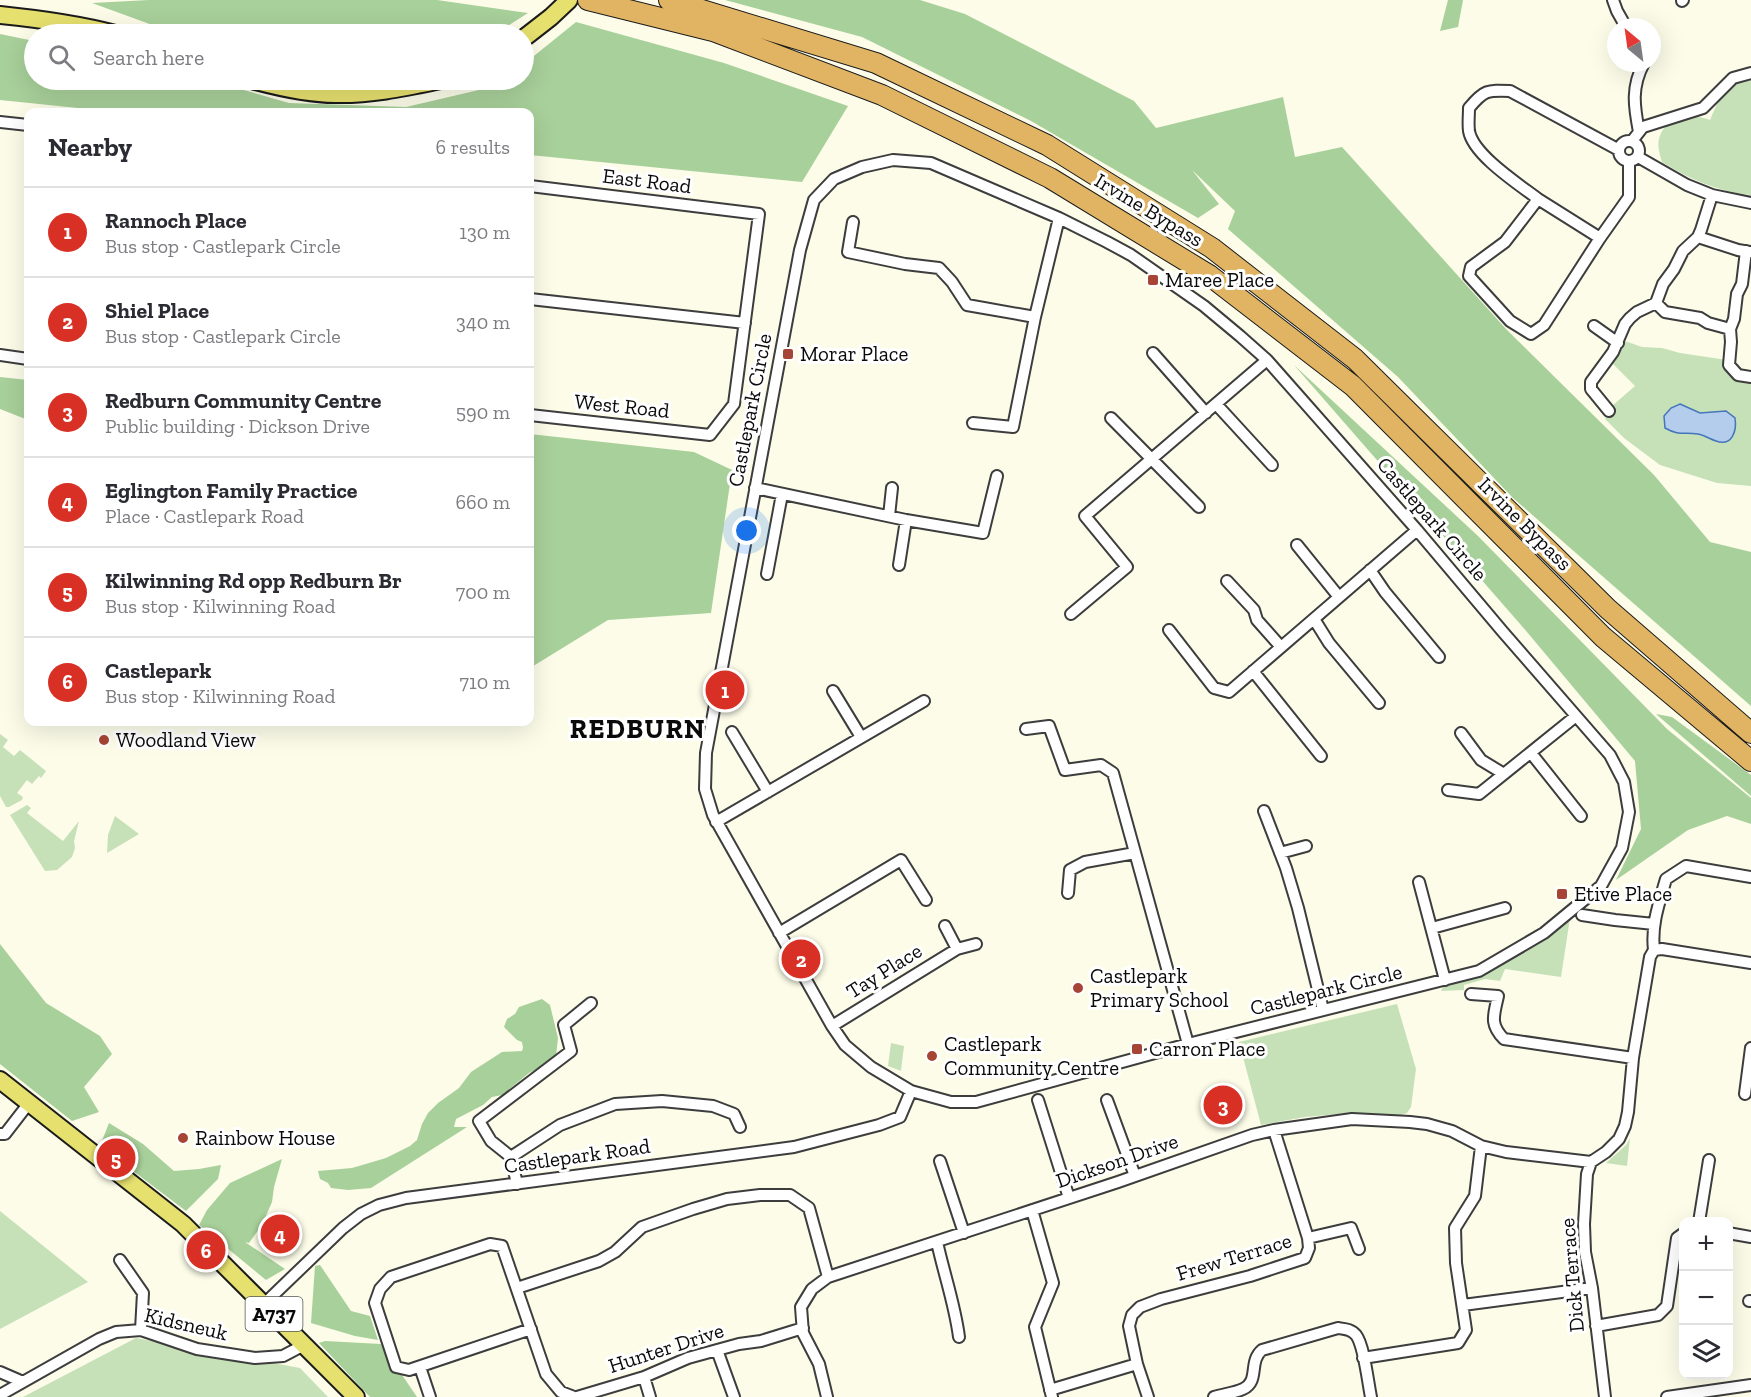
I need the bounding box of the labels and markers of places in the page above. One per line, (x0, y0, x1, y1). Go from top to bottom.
place label: Maree Place (1165, 267, 1274, 292)
marker: Maree Place (1146, 273, 1160, 287)
place label: Morar Place (800, 341, 909, 366)
marker: Morar Place (781, 347, 795, 361)
pin: 1 (706, 668, 744, 712)
place label: Woodland View (116, 727, 256, 752)
marker: Woodland View (97, 733, 111, 747)
place label: Etive Place (1574, 881, 1672, 906)
marker: Etive Place (1555, 887, 1569, 901)
pin: 2 (782, 936, 820, 982)
place label: Castlepark Primary School (1090, 963, 1229, 1012)
marker: Castlepark Primary School (1071, 981, 1085, 995)
place label: Castlepark Community Centre (944, 1031, 1119, 1080)
place label: Carron Place (1149, 1036, 1265, 1061)
marker: Carron Place (1130, 1042, 1144, 1056)
marker: Castlepark Community Centre (925, 1049, 939, 1063)
pin: 3 (1204, 1082, 1242, 1128)
place label: Rainbow House (195, 1125, 335, 1150)
marker: Rainbow House (176, 1131, 190, 1145)
pin: 5 (96, 1136, 136, 1180)
pin: 4 (260, 1212, 300, 1256)
pin: 6 (186, 1228, 226, 1272)

